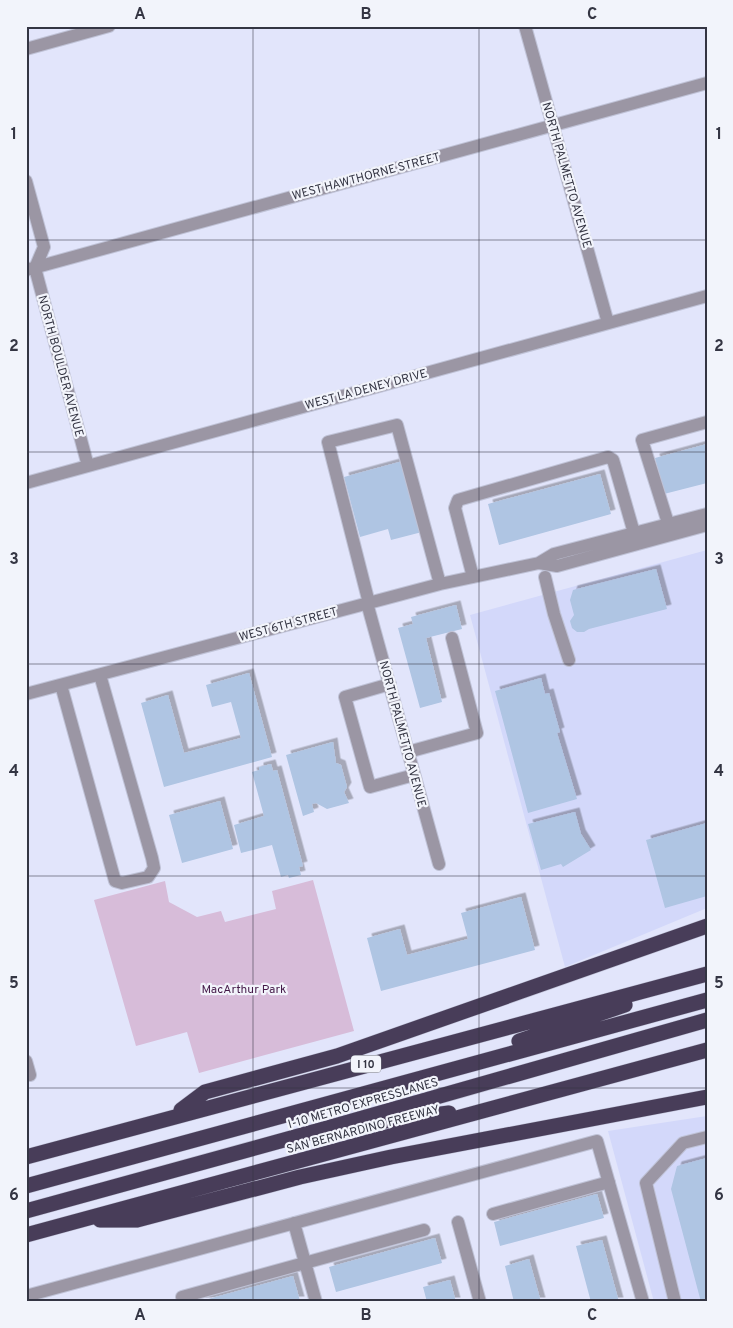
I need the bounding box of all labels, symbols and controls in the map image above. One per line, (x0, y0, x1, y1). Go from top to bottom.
text: A (134, 5, 146, 25)
text: B (360, 5, 372, 25)
text: C (587, 5, 597, 25)
street label: NORTH PALMETTO AVENUE (538, 100, 595, 250)
text: 1 (11, 125, 17, 145)
text: 1 (716, 125, 722, 145)
street label: WEST HAWTHORNE STREET (290, 149, 442, 204)
street label: NORTH BOULDER AVENUE (33, 294, 87, 439)
text: 2 (9, 337, 19, 357)
text: 2 (714, 337, 724, 357)
street label: WEST LA DENEY DRIVE (303, 366, 429, 414)
text: 3 (9, 550, 19, 570)
text: 3 (714, 550, 724, 570)
street label: WEST 6TH STREET (237, 604, 339, 646)
street label: NORTH PALMETTO AVENUE (375, 659, 429, 809)
text: 4 (9, 762, 19, 782)
text: 4 (714, 762, 724, 782)
text: 5 (9, 974, 19, 994)
text: 5 (714, 974, 724, 994)
park label: MacArthur Park (202, 982, 286, 998)
road number: I 10 (351, 1056, 381, 1072)
street label: I-10 METRO EXPRESSLANES (286, 1075, 440, 1133)
street label: SAN BERNARDINO FREEWAY (285, 1102, 442, 1158)
text: 6 (9, 1186, 19, 1206)
text: 6 (714, 1186, 724, 1206)
text: A (134, 1306, 146, 1326)
text: B (360, 1306, 372, 1326)
text: C (587, 1306, 597, 1326)

